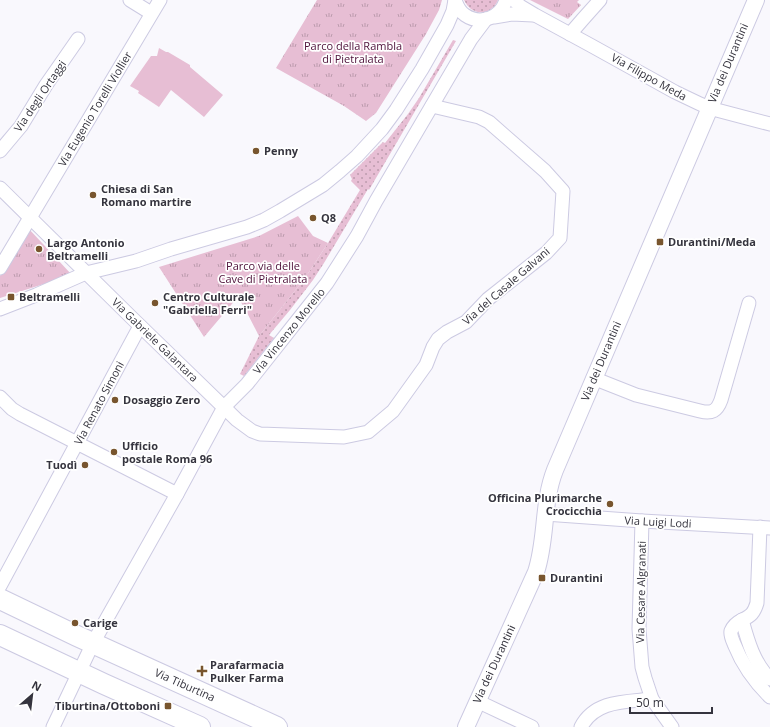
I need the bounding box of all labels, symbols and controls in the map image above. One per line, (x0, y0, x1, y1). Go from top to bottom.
street label: Via dei Durantini (704, 21, 751, 105)
park label: Parco della Rambla di Pietralata (304, 38, 402, 66)
street label: Via Eugenio Torelli Viollier (54, 48, 135, 169)
street label: Via Filippo Meda (609, 50, 690, 104)
street label: Via degli Ortaggi (10, 57, 69, 134)
place label: Penny (264, 143, 299, 158)
marker: Penny (251, 146, 261, 156)
place label: Chiesa di San Romano martire (101, 181, 192, 209)
marker: Chiesa di San Romano martire (88, 190, 98, 200)
place label: Q8 (321, 210, 336, 225)
marker: Q8 (308, 213, 318, 223)
place label: Durantini/Meda (668, 234, 756, 249)
place label: Largo Antonio Beltramelli (47, 235, 125, 263)
marker: Durantini/Meda (655, 237, 665, 247)
marker: Largo Antonio Beltramelli (34, 244, 44, 254)
street label: Via del Casale Galvani (459, 244, 553, 328)
park label: Parco via delle Cave di Pietralata (219, 258, 307, 286)
street label: Via Vincenzo Morello (249, 284, 328, 377)
place label: Beltramelli (19, 289, 80, 304)
place label: Centro Culturale "Gabriella Ferri" (163, 289, 255, 317)
marker: Beltramelli (6, 292, 16, 302)
street label: Via Gabriele Galantara (109, 294, 202, 385)
marker: Centro Culturale "Gabriella Ferri" (150, 298, 160, 308)
street label: Via dei Durantini (577, 319, 624, 403)
street label: Via Renato Simoni (70, 358, 127, 447)
place label: Dosaggio Zero (123, 392, 200, 407)
marker: Dosaggio Zero (110, 395, 120, 405)
place label: Ufficio postale Roma 96 (122, 438, 212, 466)
marker: Ufficio postale Roma 96 (109, 447, 119, 457)
place label: Tuodì (46, 457, 77, 472)
marker: Tuodì (80, 460, 90, 470)
place label: Officina Plurimarche Crocicchia (488, 490, 602, 518)
marker: Officina Plurimarche Crocicchia (605, 499, 615, 509)
street label: Via Luigi Lodi (624, 512, 692, 531)
street label: Via Cesare Algranati (632, 541, 649, 643)
place label: Durantini (550, 570, 603, 585)
marker: Durantini (537, 573, 547, 583)
place label: Carige (83, 615, 118, 630)
marker: Carige (70, 618, 80, 628)
street label: Via dei Durantini (469, 622, 518, 706)
place label: Parafarmacia Pulker Farma (210, 657, 284, 685)
street label: Via Tiburtina (153, 665, 218, 705)
marker: Parafarmacia Pulker Farma (197, 666, 207, 676)
north arrow (12, 675, 52, 715)
text: N (29, 677, 44, 694)
scale bar (630, 689, 712, 715)
text: 50 m (636, 694, 664, 711)
place label: Tiburtina/Ottoboni (55, 698, 160, 713)
marker: Tiburtina/Ottoboni (163, 701, 173, 711)

